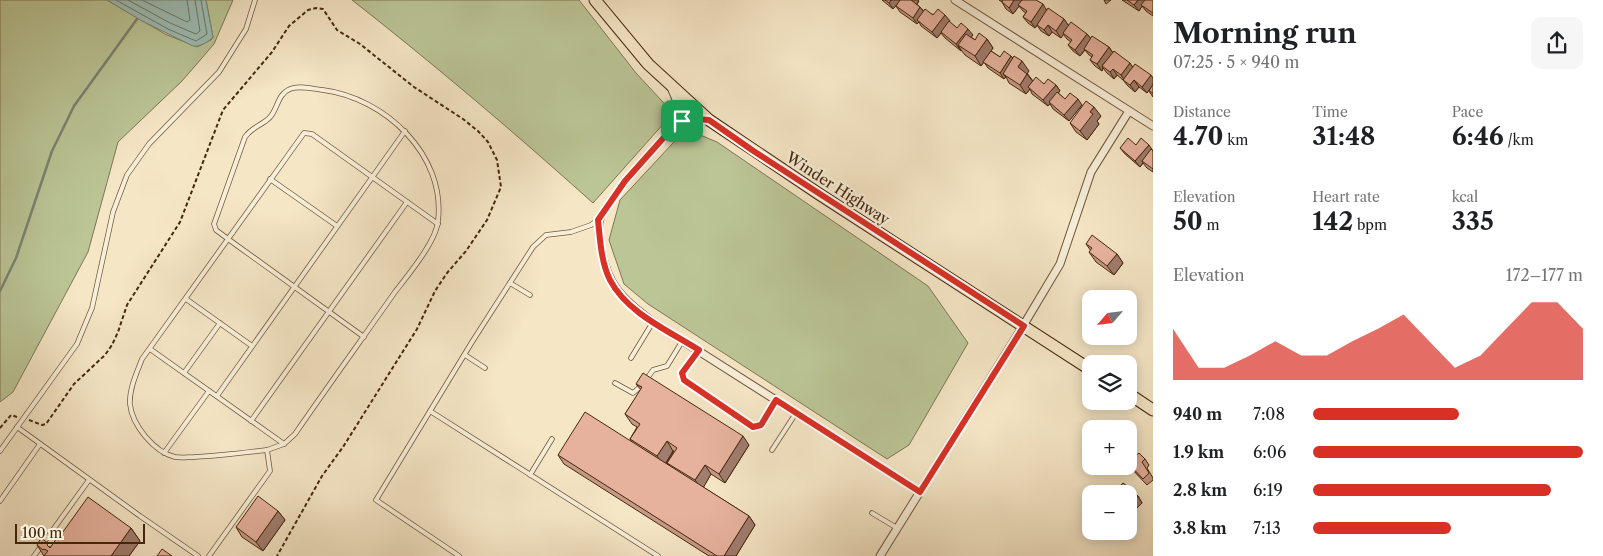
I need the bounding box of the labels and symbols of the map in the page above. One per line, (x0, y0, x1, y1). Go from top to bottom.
pin (661, 100, 703, 142)
street label: Winder Highway (782, 147, 894, 229)
north arrow (1082, 290, 1138, 345)
scale bar (15, 521, 145, 544)

